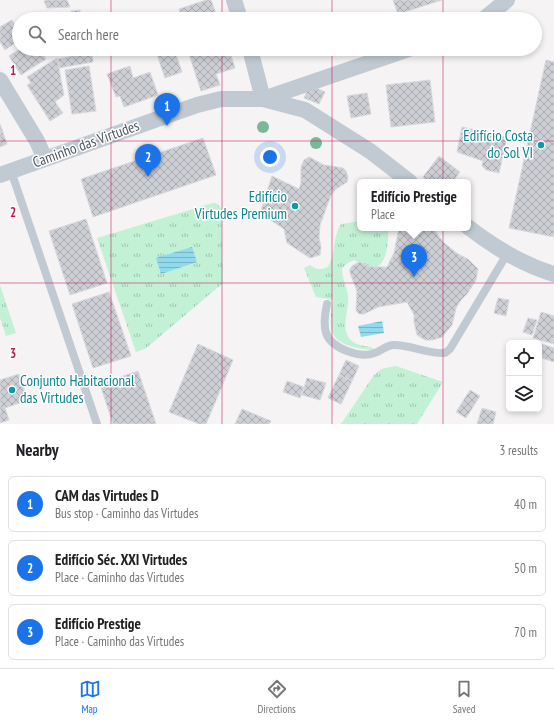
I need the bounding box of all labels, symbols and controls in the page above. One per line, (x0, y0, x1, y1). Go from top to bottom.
search box (12, 12, 542, 56)
icon: search (26, 23, 48, 45)
text: Search here (58, 25, 119, 44)
text: 1 (10, 62, 16, 79)
pin: 1 (154, 93, 180, 126)
street label: Caminho das Virtudes (30, 115, 142, 172)
place label: Edifício Costa do Sol VI (463, 126, 533, 162)
marker: Edifício Costa do Sol VI (536, 140, 546, 150)
pin: 2 (135, 144, 161, 177)
your location (260, 147, 280, 167)
popup (357, 179, 471, 231)
place label: Edifício Virtudes Premium (194, 187, 287, 223)
text: Edifício Prestige (371, 187, 457, 206)
marker: Edifício Virtudes Premium (290, 201, 300, 211)
text: 2 (10, 204, 16, 221)
text: Place (371, 206, 395, 223)
pin: 3 (401, 244, 427, 277)
map controls (506, 340, 542, 412)
button: locate (506, 340, 542, 376)
text: 3 (10, 345, 16, 362)
place label: Conjunto Habitacional das Virtudes (20, 371, 135, 407)
button: layers (506, 376, 542, 412)
marker: Conjunto Habitacional das Virtudes (7, 385, 17, 395)
text: Nearby (16, 439, 59, 461)
text: 3 results (499, 442, 538, 459)
text: CAM das Virtudes D (55, 486, 159, 505)
text: 1 (27, 496, 33, 513)
text: 40 m (514, 496, 537, 513)
text: Bus stop · Caminho das Virtudes (55, 505, 198, 522)
text: Edifício Séc. XXI Virtudes (55, 550, 187, 569)
text: 2 (27, 560, 33, 577)
text: 50 m (514, 560, 537, 577)
text: Place · Caminho das Virtudes (55, 569, 184, 586)
text: Edifício Prestige (55, 614, 141, 633)
text: 3 (27, 624, 33, 641)
text: 70 m (514, 624, 537, 641)
text: Place · Caminho das Virtudes (55, 633, 184, 650)
tab: Map (79, 678, 101, 716)
tab: Directions (258, 678, 296, 716)
tab: Saved (453, 678, 475, 716)

